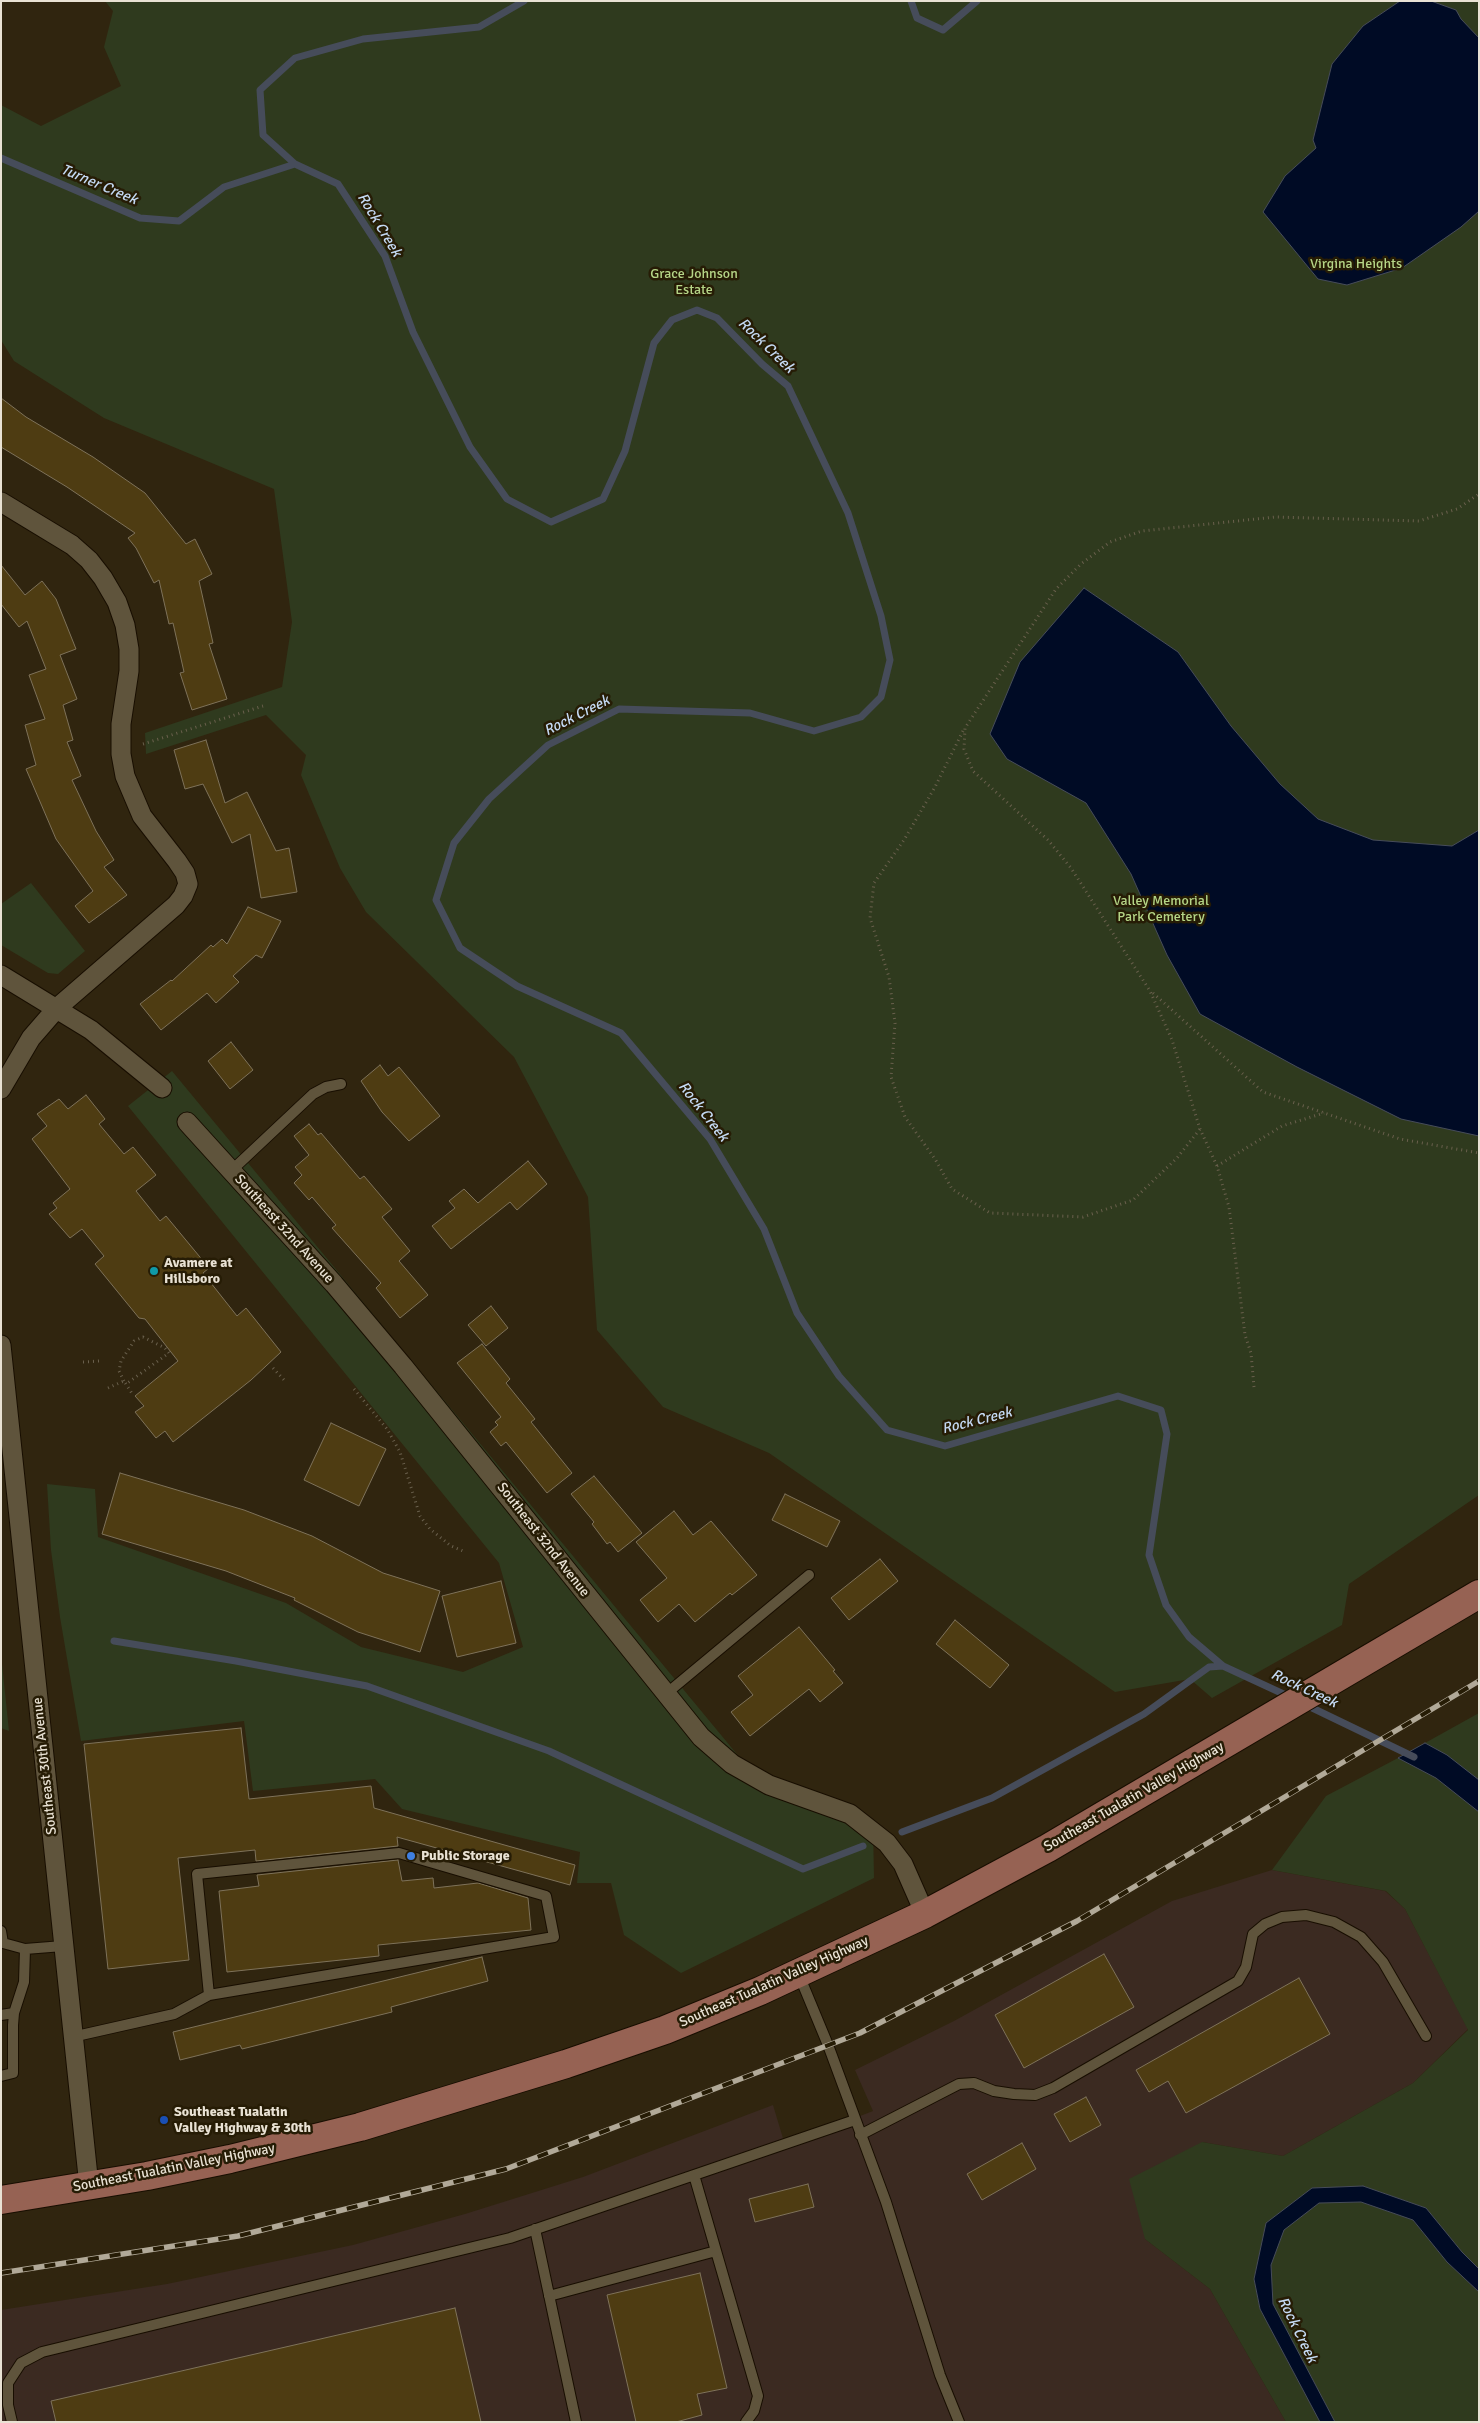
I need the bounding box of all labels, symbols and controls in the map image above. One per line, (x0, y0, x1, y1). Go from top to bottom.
water label: Turner Creek (58, 161, 140, 209)
water label: Rock Creek (353, 190, 405, 260)
park label: Virgina Heights (1310, 256, 1402, 272)
park label: Grace Johnson Estate (650, 266, 738, 298)
water label: Rock Creek (734, 315, 798, 377)
water label: Rock Creek (541, 692, 613, 740)
park label: Valley Memorial Park Cemetery (1113, 893, 1209, 926)
water label: Rock Creek (674, 1078, 732, 1146)
street label: Southeast 32nd Avenue (231, 1171, 337, 1287)
place label: Avamere at Hillsboro (164, 1255, 233, 1288)
marker: Avamere at Hillsboro (148, 1265, 160, 1277)
water label: Rock Creek (940, 1404, 1014, 1438)
street label: Southeast 32nd Avenue (493, 1479, 593, 1601)
water label: Rock Creek (1268, 1666, 1340, 1712)
street label: Southeast 30th Avenue (29, 1697, 61, 1835)
street label: Southeast Tualatin Valley Highway (1041, 1738, 1227, 1856)
place label: Public Storage (421, 1848, 510, 1864)
marker: Public Storage (405, 1850, 417, 1862)
street label: Southeast Tualatin Valley Highway (677, 1933, 871, 2031)
place label: Southeast Tualatin Valley Highway & 30th (174, 2104, 311, 2136)
marker: Southeast Tualatin Valley Highway & 30th (158, 2114, 170, 2126)
street label: Southeast Tualatin Valley Highway (72, 2140, 276, 2196)
water label: Rock Creek (1273, 2294, 1321, 2366)

